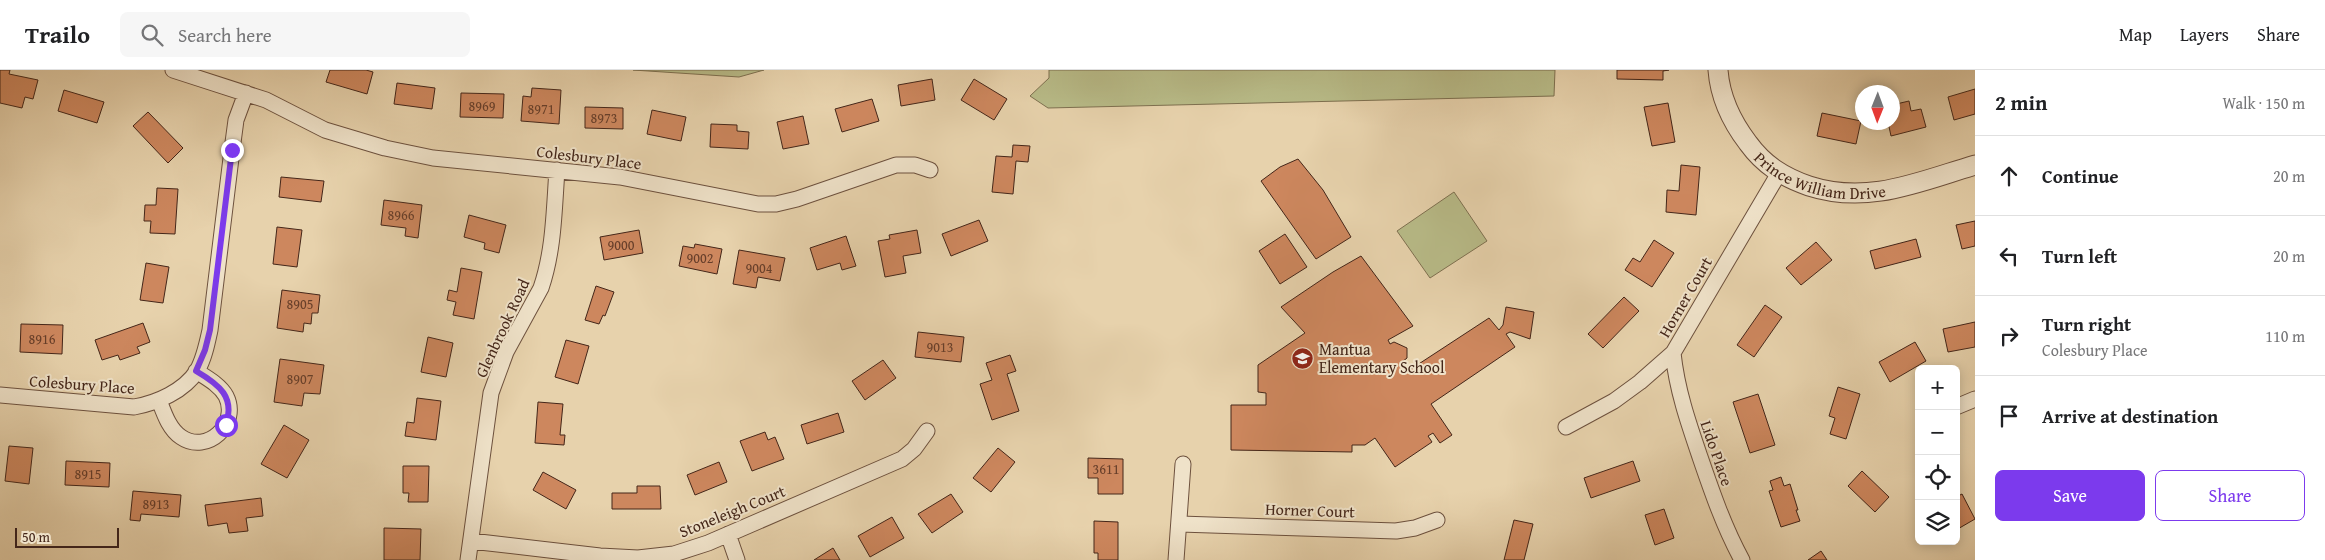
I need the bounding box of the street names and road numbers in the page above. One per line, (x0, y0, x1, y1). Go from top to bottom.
street label: Colesbury Place (535, 139, 643, 175)
street label: Prince William Drive (1749, 146, 1887, 205)
street label: Horner Court (1652, 252, 1718, 342)
street label: Glenbrook Road (469, 274, 536, 381)
street label: Colesbury Place (29, 368, 135, 400)
street label: Lido Place (1695, 417, 1739, 489)
street label: Stoneleigh Court (675, 479, 789, 543)
street label: Horner Court (1265, 496, 1356, 524)

